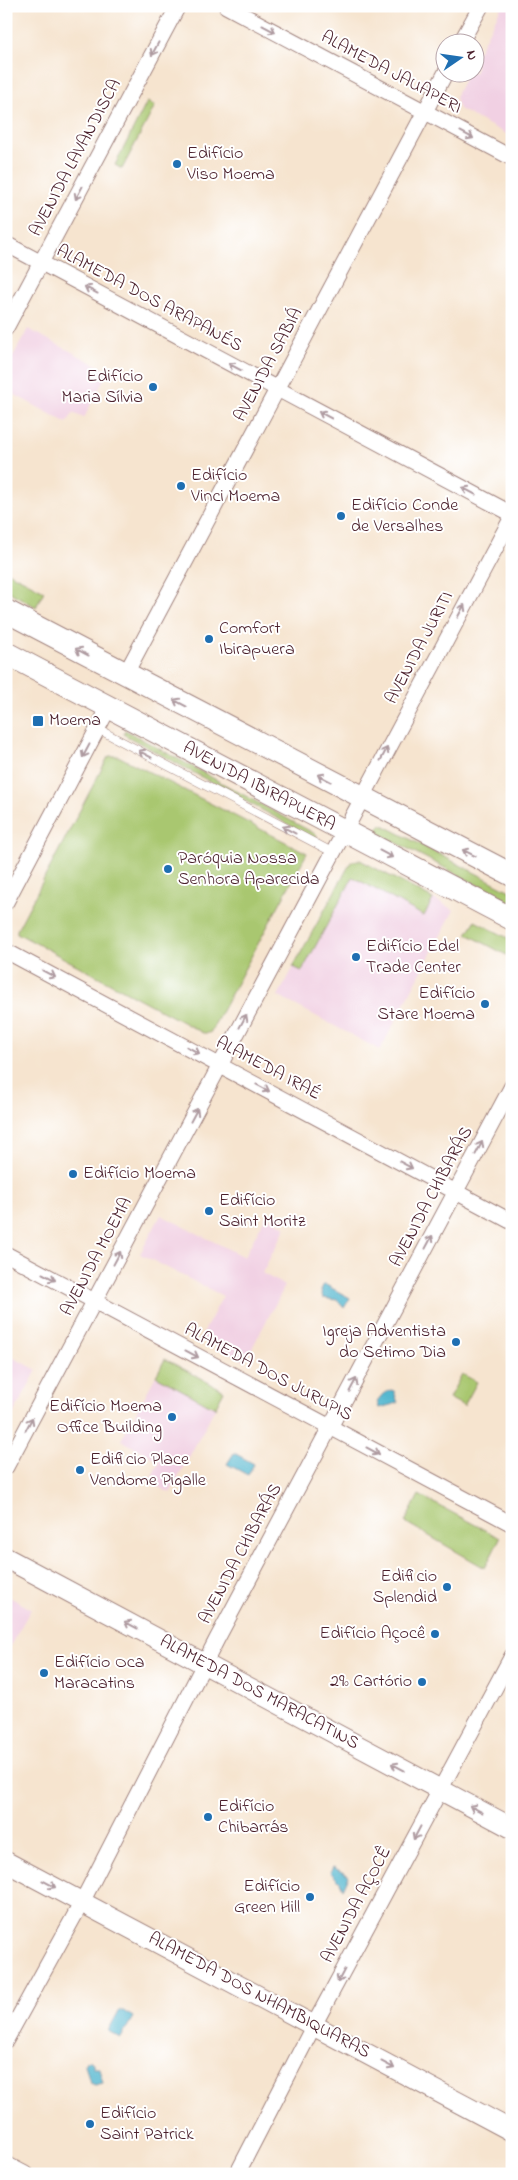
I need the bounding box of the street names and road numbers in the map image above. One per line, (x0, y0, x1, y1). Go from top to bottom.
street label: ALAMEDA JAUAPERI (316, 25, 466, 121)
street label: AVENIDA LAVANDISCA (23, 75, 129, 241)
street label: ALAMEDA DOS ARAPANÉS (51, 239, 247, 359)
street label: AVENIDA SABIÁ (228, 303, 310, 427)
street label: AVENIDA JURITI (379, 587, 461, 709)
street label: AVENIDA IBIRAPUERA (178, 736, 340, 838)
street label: ALAMEDA IRAÉ (211, 1030, 325, 1108)
street label: AVENIDA CHIBARÁS (384, 1122, 480, 1272)
street label: AVENIDA MOEMA (55, 1193, 139, 1321)
street label: ALAMEDA DOS JURUPIS (179, 1318, 357, 1428)
street label: AVENIDA CHIBARÁS (193, 1479, 289, 1629)
street label: ALAMEDA DOS MARACATINS (155, 1629, 363, 1757)
street label: AVENIDA AÇOCÊ (315, 1842, 399, 1968)
street label: ALAMEDA DOS NHAMBIQUARAS (143, 1926, 375, 2066)

